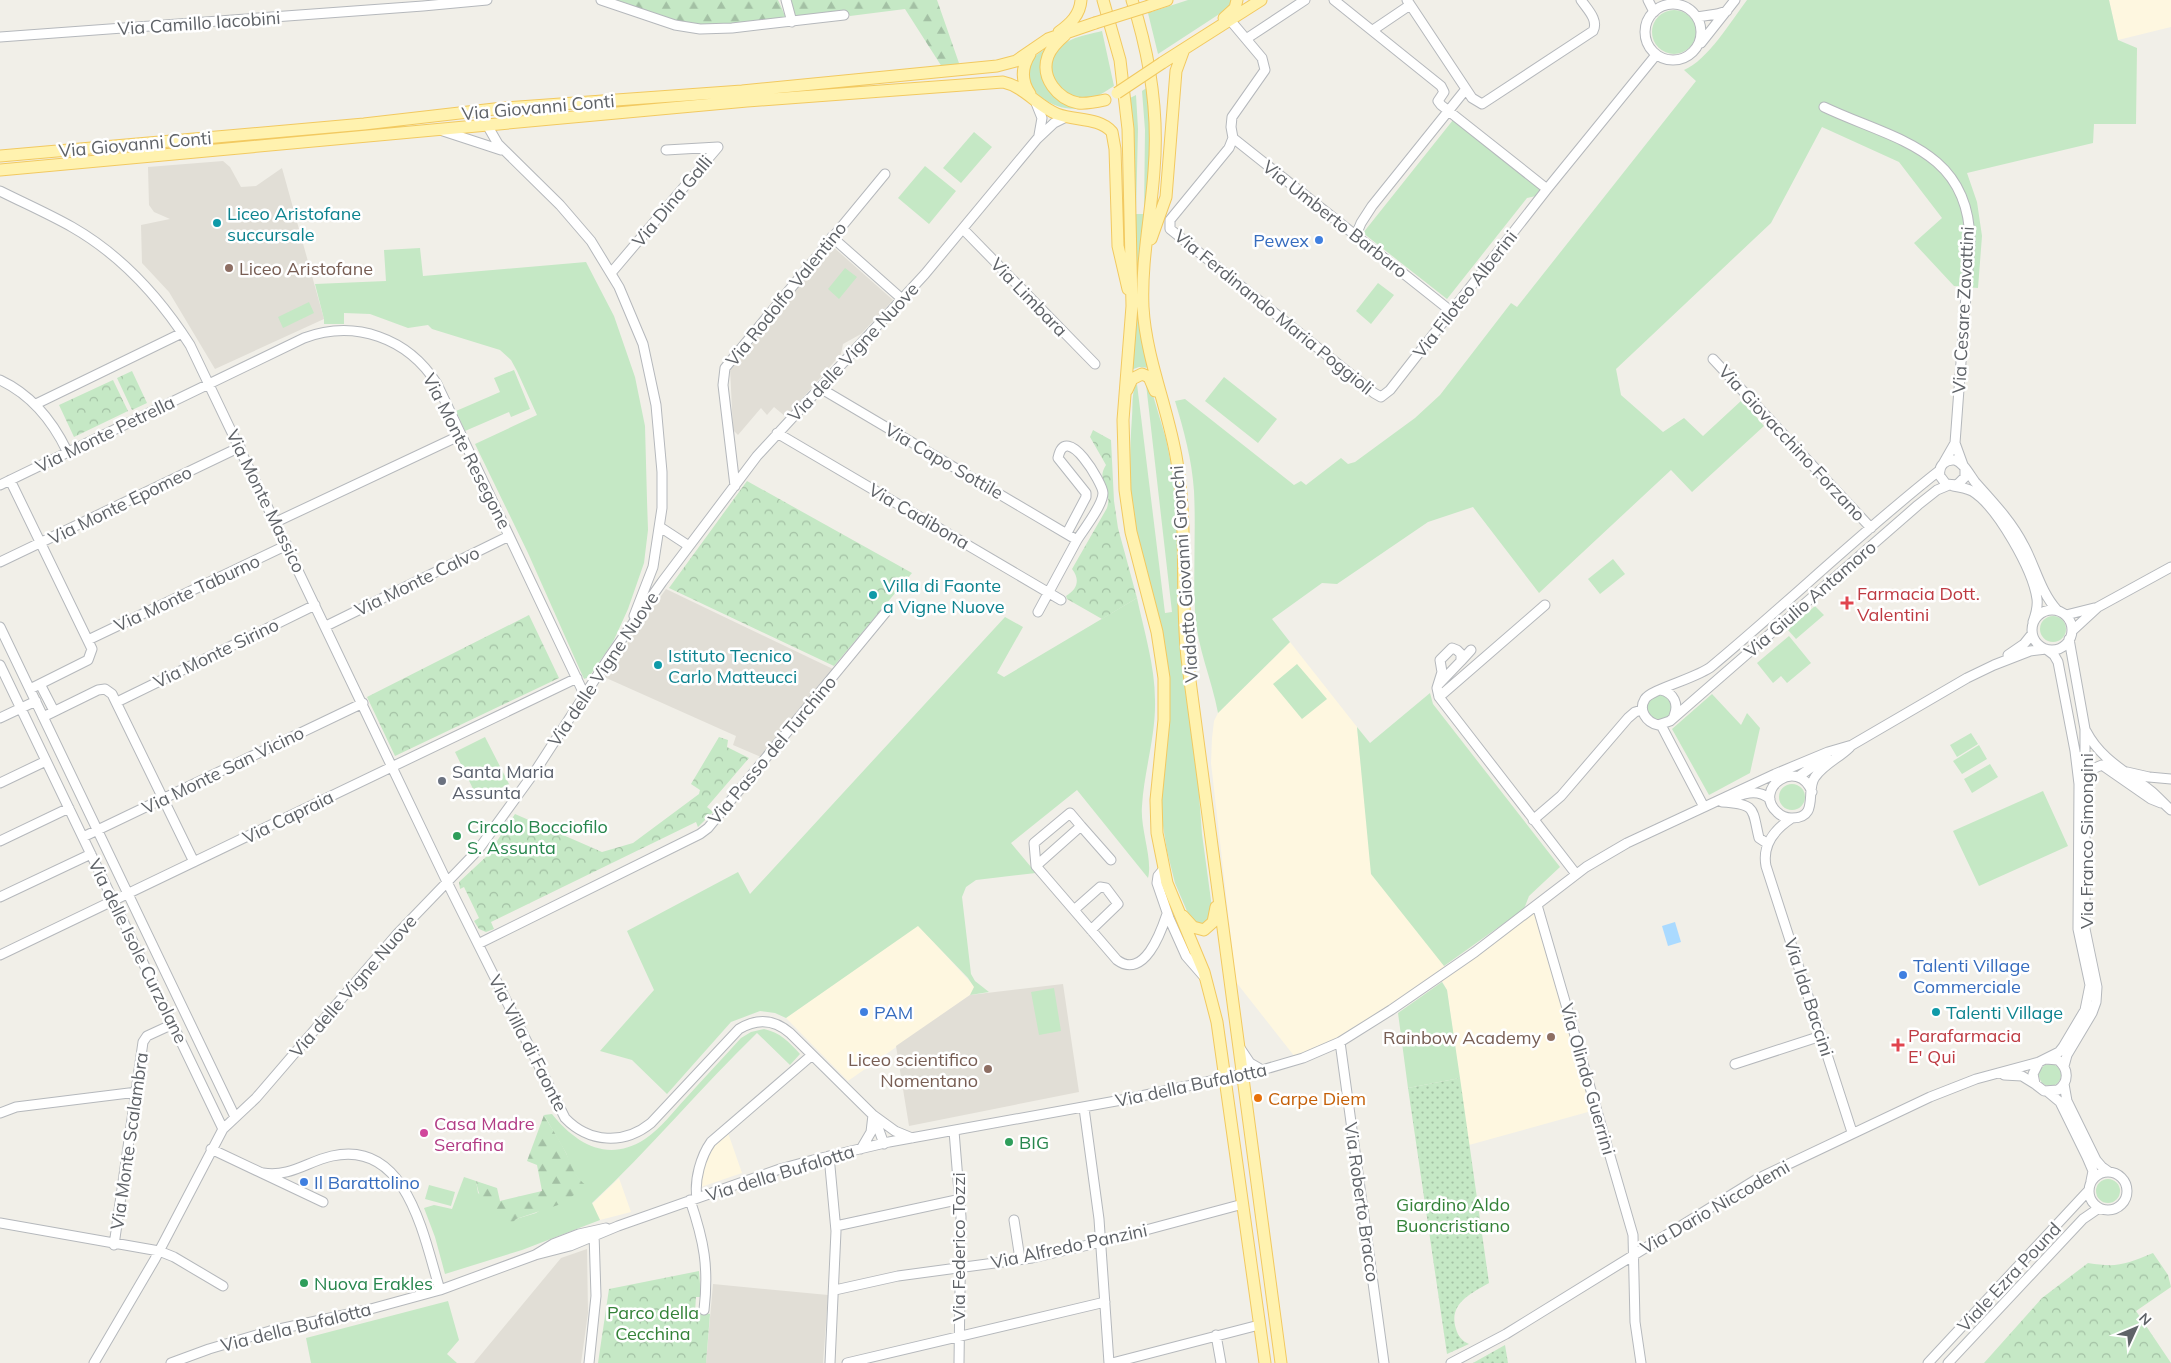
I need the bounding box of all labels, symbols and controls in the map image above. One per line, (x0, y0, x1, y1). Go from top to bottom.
street label: Via Camillo Iacobini (117, 6, 281, 40)
street label: Via Giovanni Conti (461, 89, 615, 125)
street label: Via Giovanni Conti (58, 126, 212, 162)
street label: Via Dina Galli (627, 150, 717, 252)
street label: Via Umberto Barbaro (1258, 155, 1412, 283)
place label: Liceo Aristofane succursale (227, 202, 361, 246)
marker: Liceo Aristofane succursale (211, 217, 223, 229)
street label: Via Rodolfo Valentino (721, 217, 851, 371)
street label: Via Ferdinando Maria Poggioli (1170, 224, 1378, 400)
street label: Via Filoteo Alberini (1408, 225, 1522, 363)
street label: Via Cesare Zavattini (1947, 226, 1979, 394)
place label: Pewex (1253, 229, 1309, 252)
marker: Pewex (1313, 234, 1325, 246)
street label: Via Limbara (986, 253, 1072, 341)
place label: Liceo Aristofane (239, 257, 373, 280)
marker: Liceo Aristofane (223, 262, 235, 274)
street label: Via delle Vigne Nuove (783, 278, 923, 426)
street label: Via Giovacchino Forzano (1713, 360, 1871, 526)
street label: Via Monte Resegone (418, 369, 516, 533)
street label: Via Monte Petrella (32, 390, 178, 478)
street label: Via Capo Sottile (881, 418, 1007, 504)
street label: Via Monte Massico (221, 426, 311, 576)
street label: Via Monte Epomeo (44, 460, 196, 550)
street label: Viadotto Giovanni Gronchi (1165, 465, 1203, 683)
street label: Via Cadibona (864, 478, 974, 554)
street label: Via Giulio Antamoro (1739, 535, 1881, 663)
street label: Via Monte Calvo (351, 541, 483, 621)
street label: Via Monte Taburno (110, 549, 264, 637)
place label: Villa di Faonte a Vigne Nuove (883, 574, 1004, 618)
place label: Farmacia Dott. Valentini (1857, 582, 1980, 626)
street label: Via delle Vigne Nuove (543, 587, 663, 751)
marker: Villa di Faonte a Vigne Nuove (867, 589, 879, 601)
marker: Farmacia Dott. Valentini (1841, 597, 1853, 609)
street label: Via Monte Sirino (150, 613, 282, 693)
place label: Istituto Tecnico Carlo Matteucci (668, 644, 797, 688)
marker: Istituto Tecnico Carlo Matteucci (652, 659, 664, 671)
street label: Via Passo del Turchino (703, 671, 841, 829)
street label: Via Monte San Vicino (138, 721, 308, 819)
street label: Via Franco Simongini (2075, 753, 2098, 929)
place label: Santa Maria Assunta (452, 760, 554, 804)
marker: Santa Maria Assunta (436, 775, 448, 787)
street label: Via Capraia (239, 785, 337, 849)
place label: Circolo Bocciofilo S. Assunta (467, 815, 608, 859)
marker: Circolo Bocciofilo S. Assunta (451, 830, 463, 842)
street label: Via delle Isole Curzolane (83, 855, 193, 1047)
street label: Via delle Vigne Nuove (285, 910, 421, 1062)
street label: Via Ida Baccini (1779, 935, 1839, 1059)
place label: Talenti Village Commerciale (1913, 954, 2030, 998)
marker: Talenti Village Commerciale (1897, 969, 1909, 981)
street label: Via Villa di Faonte (484, 971, 572, 1115)
place label: PAM (874, 1001, 913, 1024)
street label: Via Olindo Guerrini (1555, 1001, 1621, 1157)
place label: Talenti Village (1946, 1001, 2063, 1024)
marker: PAM (858, 1006, 870, 1018)
marker: Talenti Village (1930, 1006, 1942, 1018)
place label: Parafarmacia E' Qui (1908, 1024, 2021, 1068)
place label: Rainbow Academy (1383, 1026, 1541, 1049)
marker: Rainbow Academy (1545, 1031, 1557, 1043)
marker: Parafarmacia E' Qui (1892, 1039, 1904, 1051)
place label: Liceo scientifico Nomentano (848, 1048, 978, 1092)
street label: Via Monte Scalambra (105, 1051, 153, 1231)
street label: Via della Bufalotta (1113, 1058, 1269, 1112)
marker: Liceo scientifico Nomentano (982, 1063, 994, 1075)
place label: Carpe Diem (1268, 1087, 1366, 1110)
marker: Carpe Diem (1252, 1092, 1264, 1104)
place label: Casa Madre Serafina (434, 1112, 535, 1156)
street label: Via Roberto Bracco (1339, 1121, 1385, 1283)
marker: Casa Madre Serafina (418, 1127, 430, 1139)
place label: BIG (1019, 1131, 1049, 1154)
marker: BIG (1003, 1136, 1015, 1148)
street label: Via della Bufalotta (703, 1139, 857, 1207)
street label: Via Dario Niccodemi (1636, 1155, 1794, 1259)
place label: Il Barattolino (314, 1171, 420, 1194)
street label: Via Federico Tozzi (947, 1172, 970, 1322)
marker: Il Barattolino (298, 1176, 310, 1188)
park label: Giardino Aldo Buoncristiano (1396, 1193, 1510, 1237)
street label: Viale Ezra Pound (1952, 1217, 2066, 1337)
street label: Via Alfredo Panzini (989, 1218, 1149, 1274)
place label: Nuova Erakles (314, 1272, 433, 1295)
marker: Nuova Erakles (298, 1277, 310, 1289)
street label: Via della Bufalotta (218, 1297, 374, 1357)
park label: Parco della Cecchina (607, 1301, 699, 1345)
north arrow (2111, 1303, 2161, 1353)
text: N (2135, 1309, 2155, 1329)

